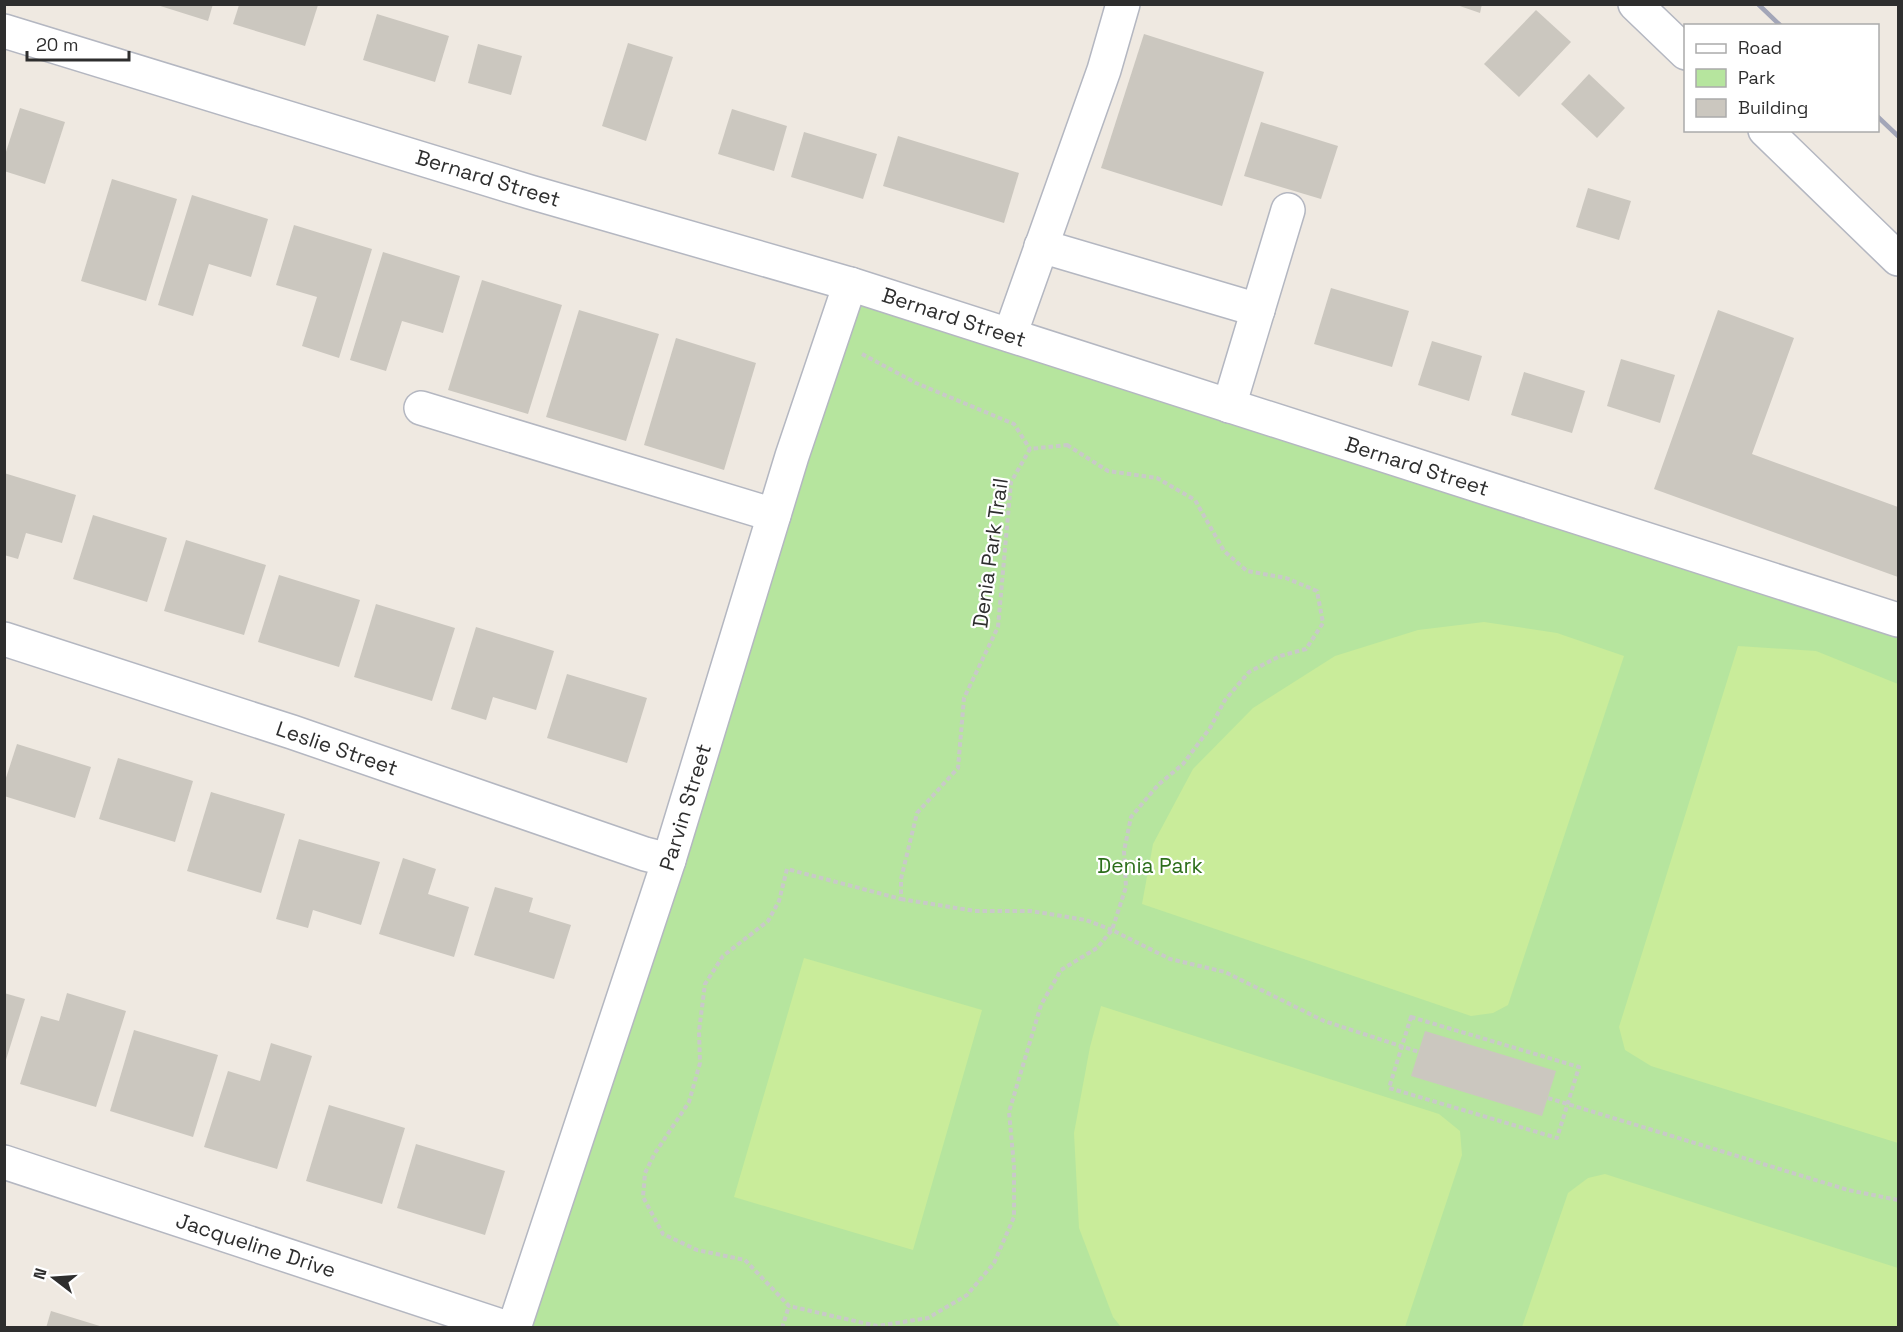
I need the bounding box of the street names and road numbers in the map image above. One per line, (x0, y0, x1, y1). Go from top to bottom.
street label: Bernard Street (412, 143, 564, 213)
street label: Bernard Street (879, 281, 1029, 353)
street label: Bernard Street (1342, 430, 1492, 502)
street label: Denia Park Trail (966, 476, 1014, 630)
street label: Leslie Street (272, 715, 402, 781)
street label: Parvin Street (653, 740, 717, 874)
street label: Jacqueline Drive (173, 1206, 339, 1284)

